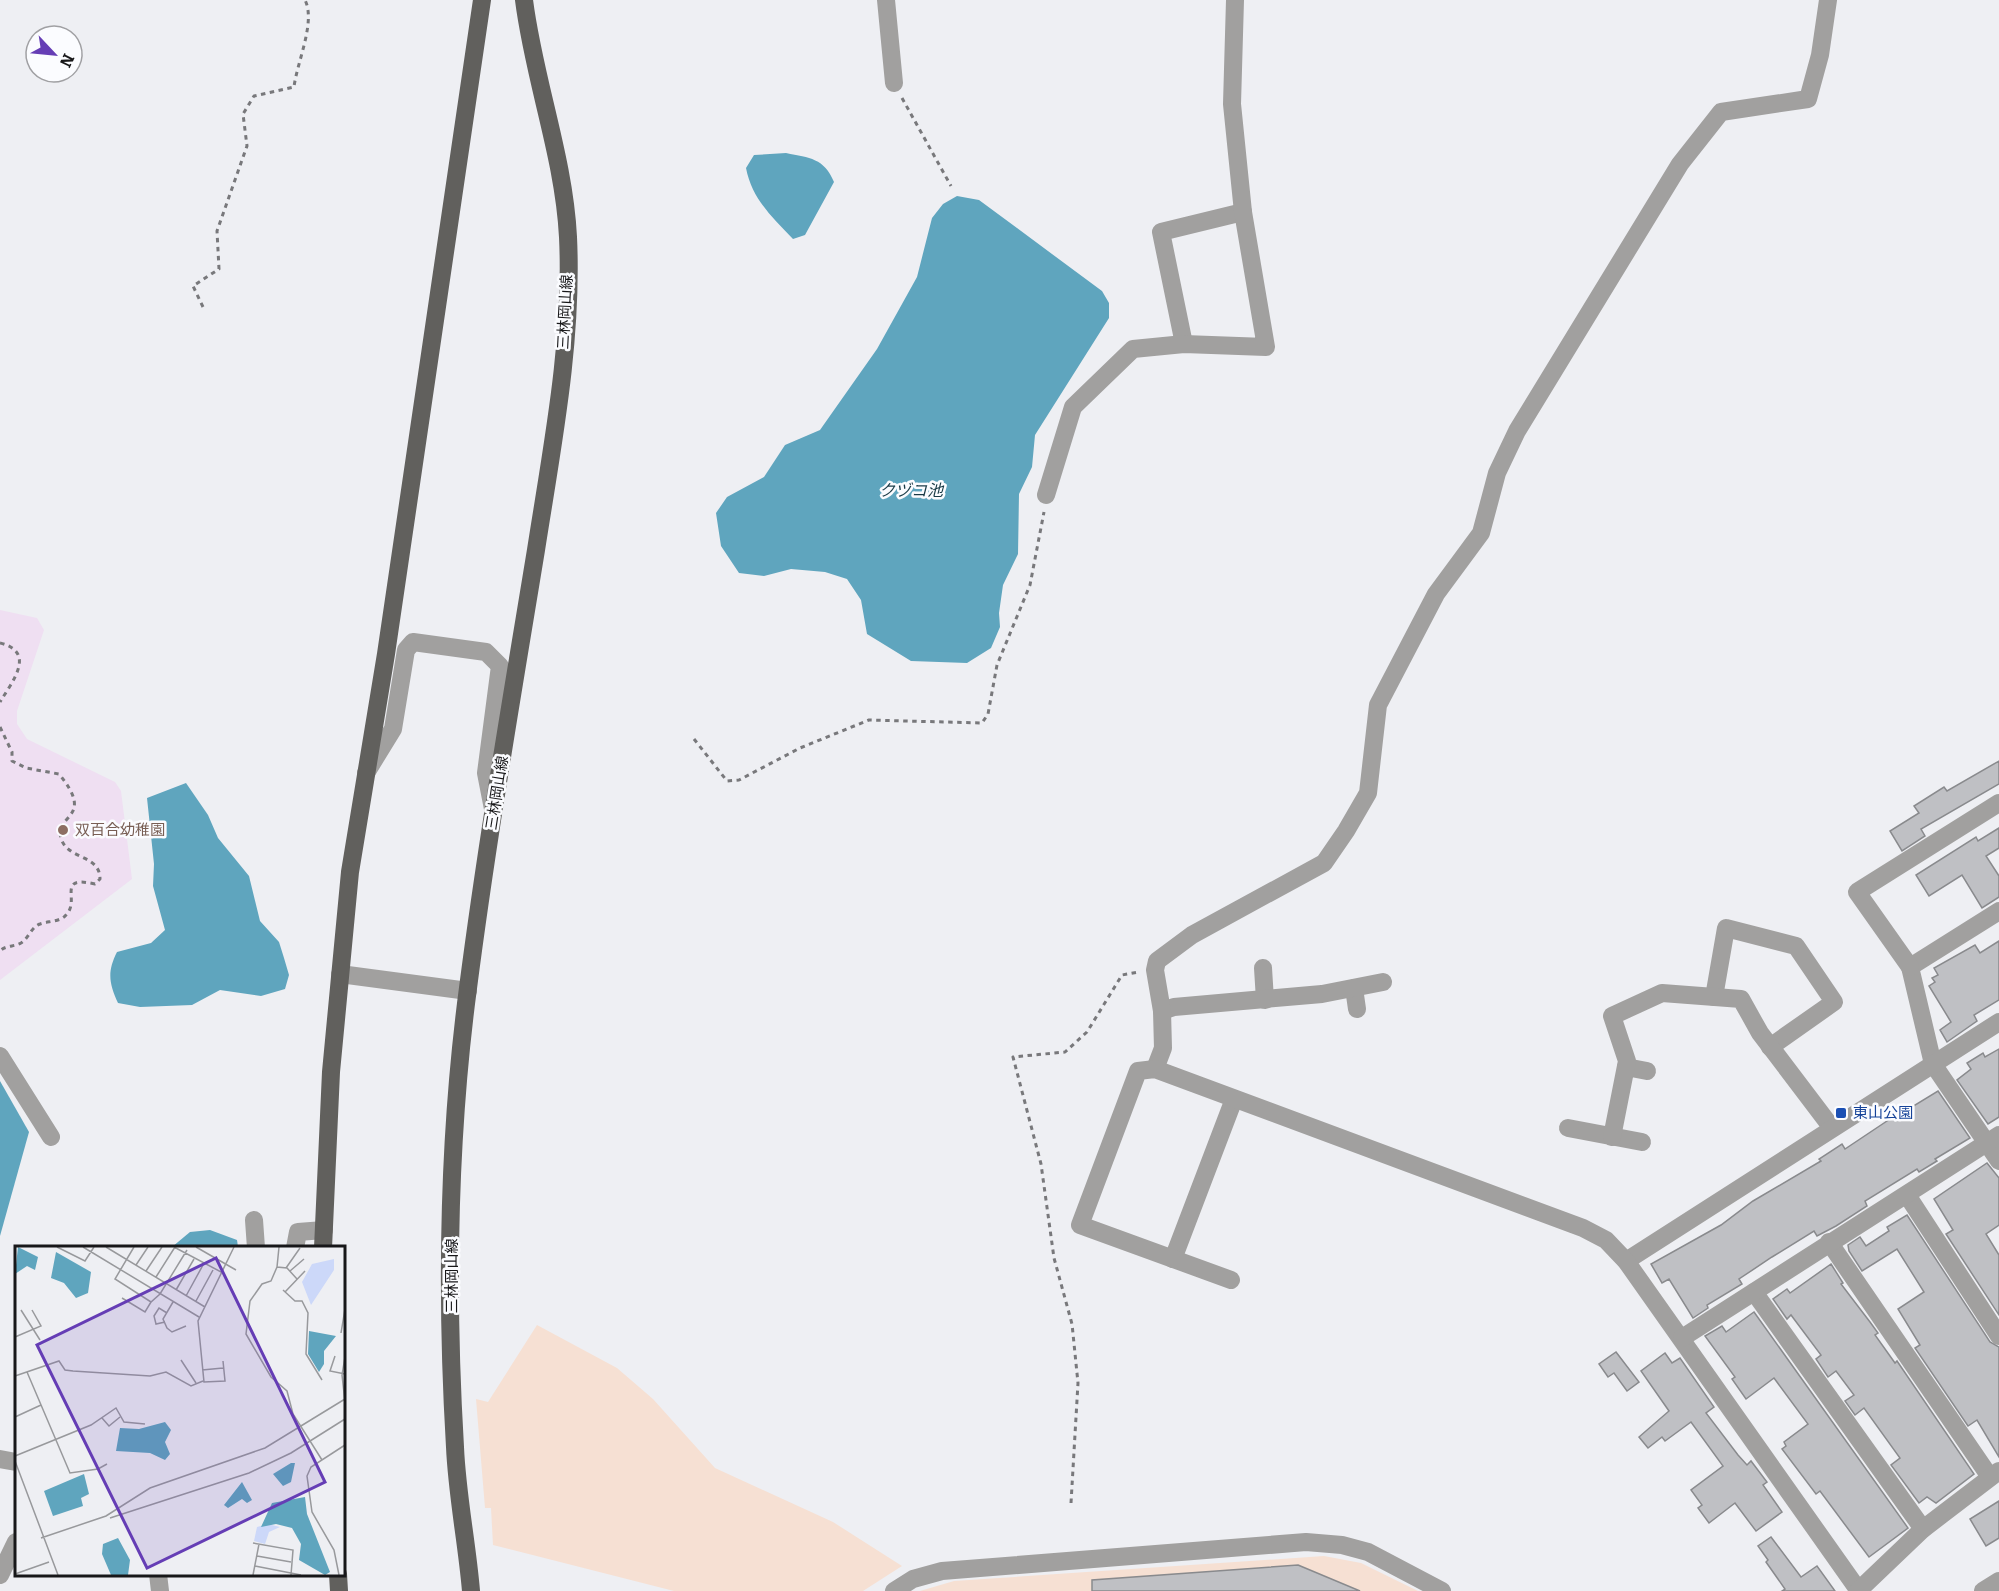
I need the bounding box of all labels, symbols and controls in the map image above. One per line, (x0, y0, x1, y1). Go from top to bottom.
north arrow (24, 24, 84, 84)
text: N (56, 51, 78, 70)
street label: 三林岡山線 (554, 274, 576, 350)
water label: クヅコ池 (879, 481, 945, 500)
street label: 三林岡山線 (482, 755, 512, 831)
place label: 双百合幼稚園 (75, 821, 165, 839)
marker: 双百合幼稚園 (56, 823, 70, 837)
place label: 東山公園 (1853, 1104, 1913, 1122)
marker: 東山公園 (1834, 1106, 1848, 1120)
street label: 三林岡山線 (443, 1238, 461, 1314)
inset map (15, 1246, 345, 1576)

